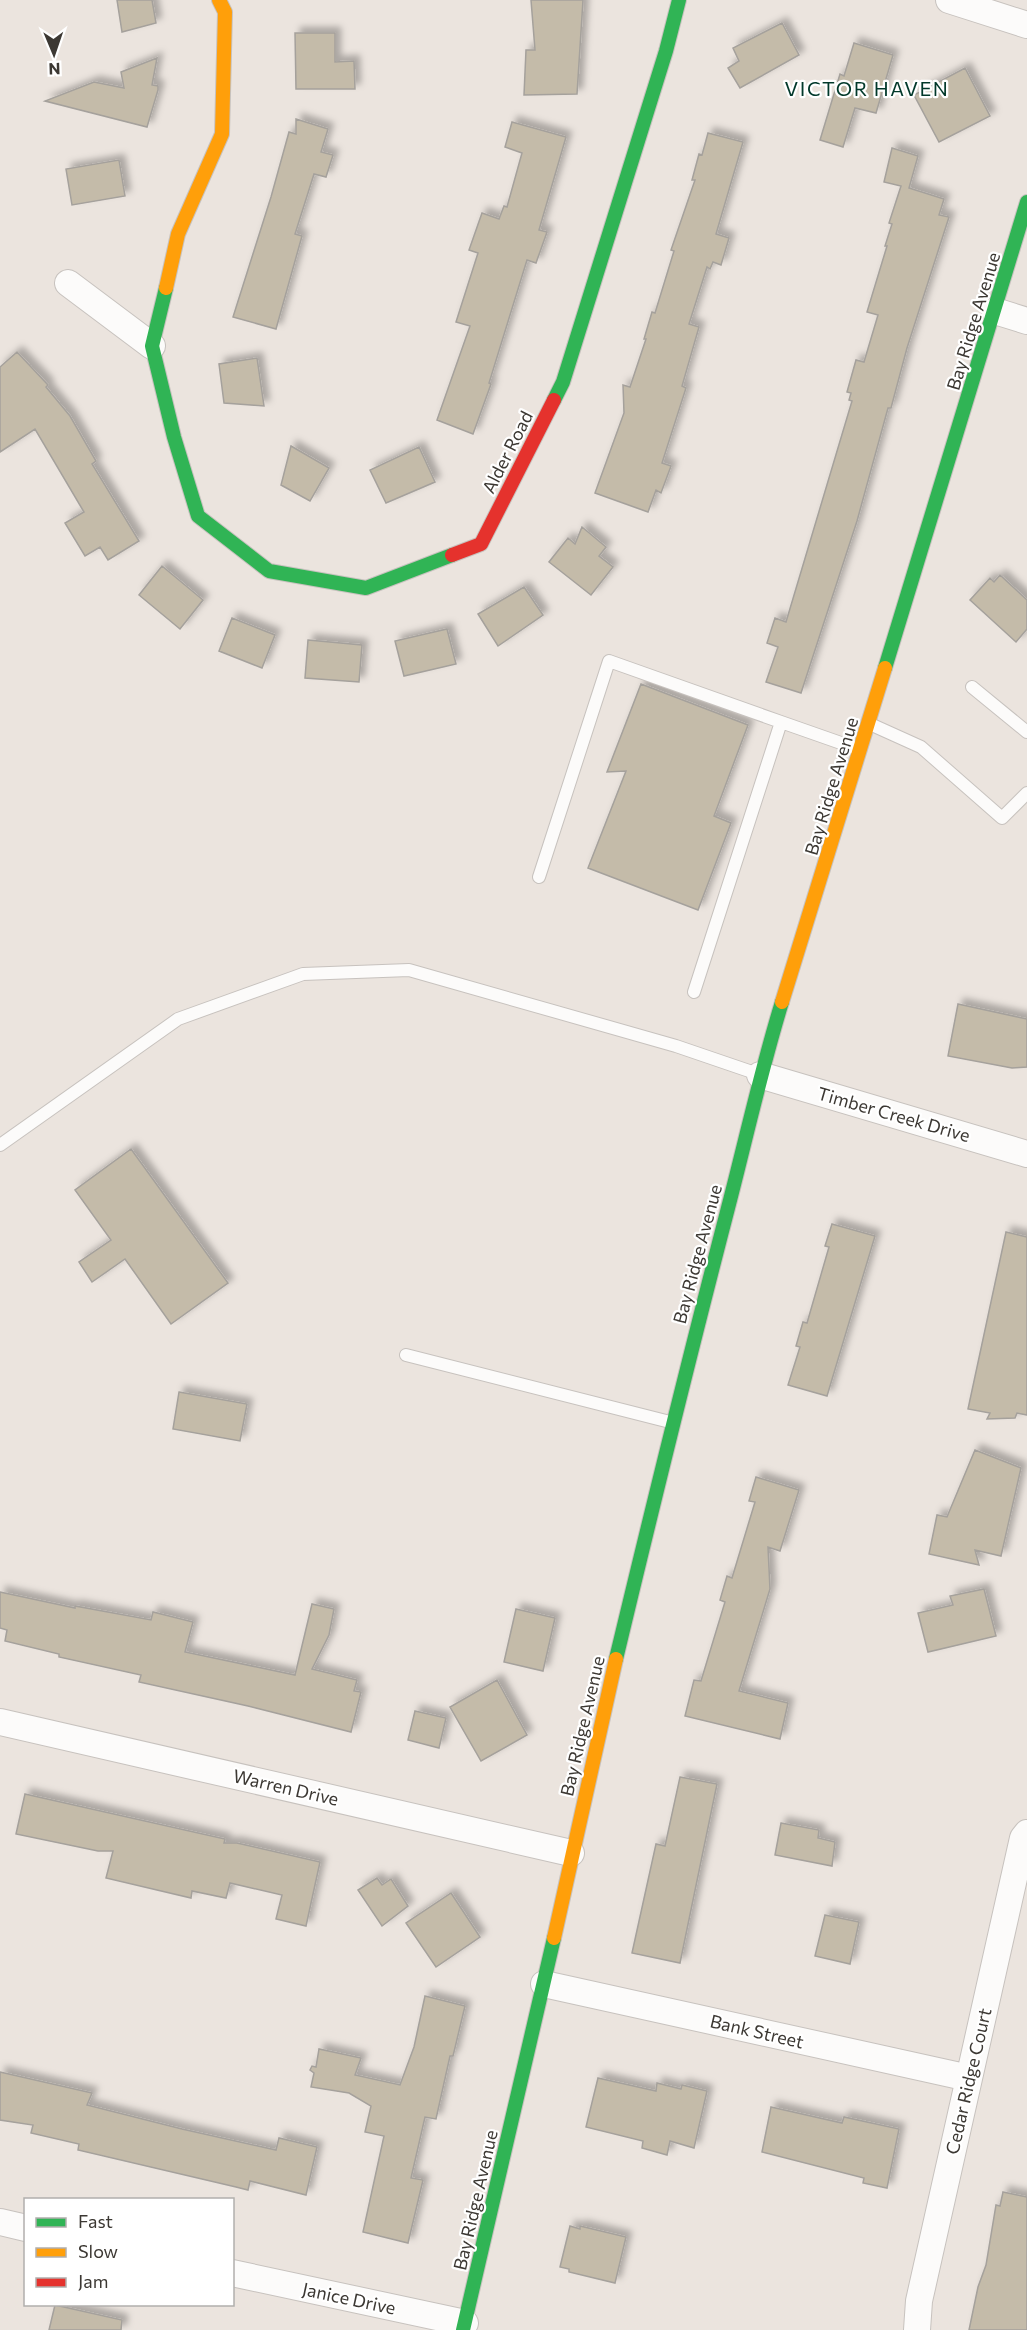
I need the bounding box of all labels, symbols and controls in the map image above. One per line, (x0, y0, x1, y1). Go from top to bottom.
north arrow (24, 24, 84, 84)
text: N (48, 60, 61, 79)
district label: VICTOR HAVEN (785, 76, 949, 100)
street label: Bay Ridge Avenue (942, 249, 1004, 393)
street label: Alder Road (477, 407, 537, 497)
street label: Bay Ridge Avenue (800, 714, 862, 858)
street label: Timber Creek Drive (815, 1082, 973, 1146)
street label: Bay Ridge Avenue (668, 1182, 726, 1326)
street label: Bay Ridge Avenue (555, 1654, 609, 1798)
street label: Warren Drive (231, 1764, 341, 1810)
street label: Cedar Ridge Court (940, 2006, 996, 2156)
street label: Bank Street (708, 2010, 806, 2052)
street label: Bay Ridge Avenue (448, 2128, 502, 2272)
legend (24, 2198, 234, 2306)
text: Fast (78, 2210, 113, 2232)
text: Slow (78, 2240, 118, 2262)
text: Jam (78, 2270, 108, 2292)
street label: Janice Drive (300, 2277, 398, 2319)

